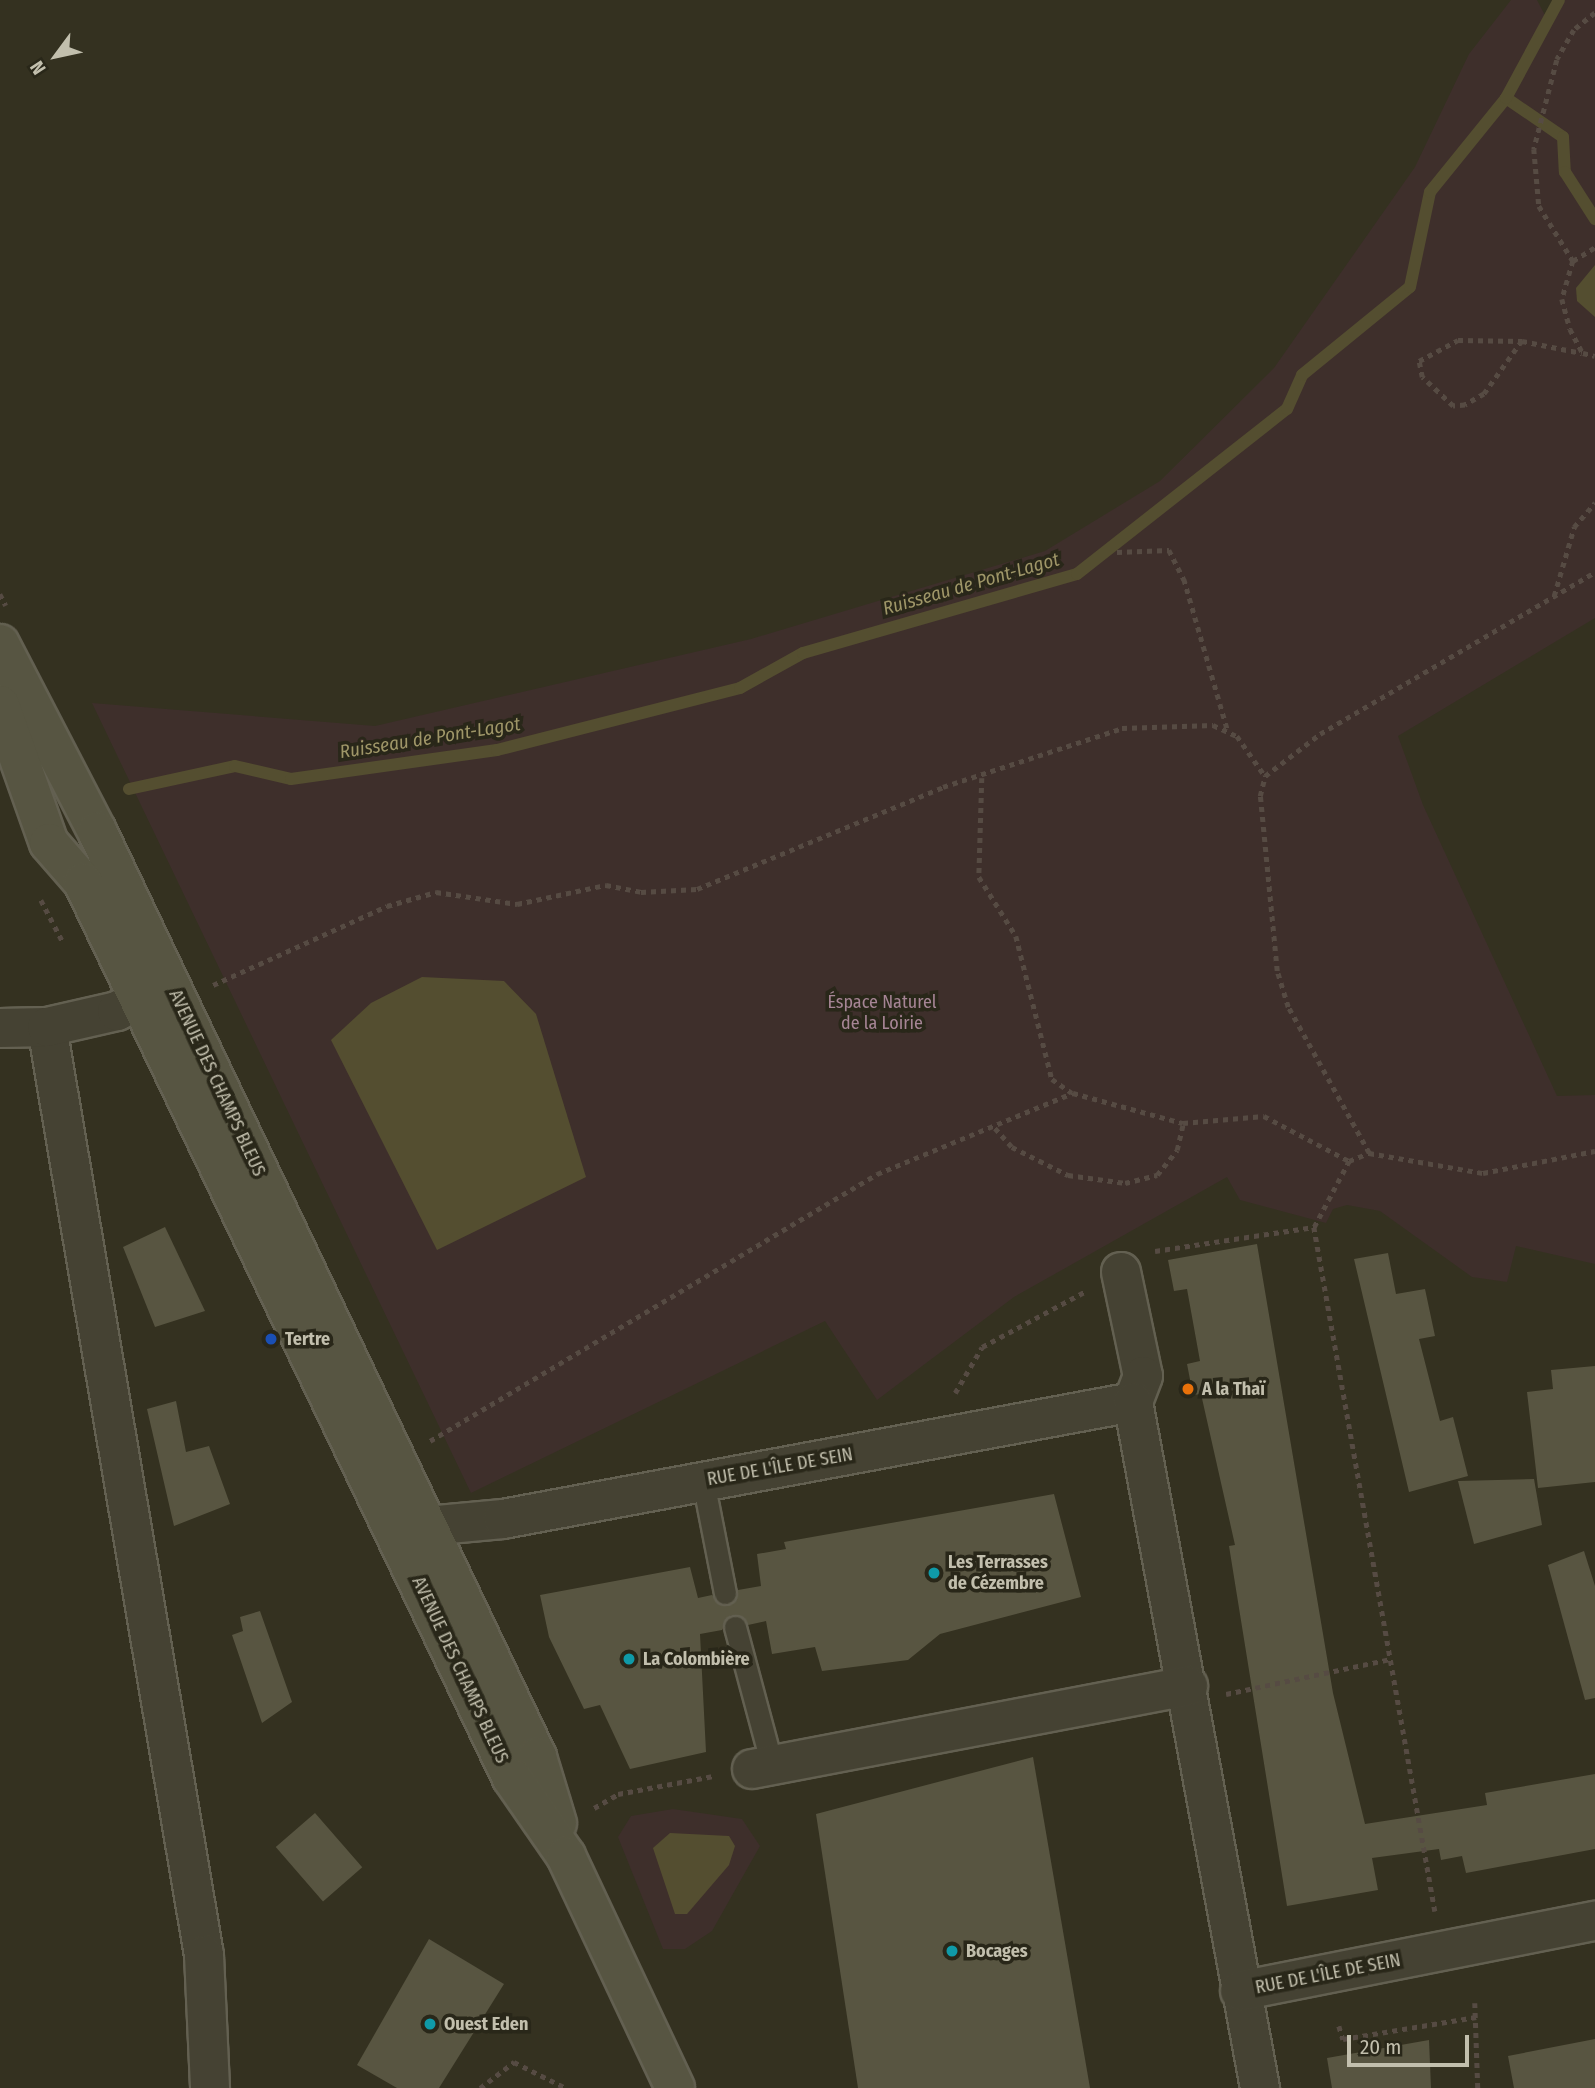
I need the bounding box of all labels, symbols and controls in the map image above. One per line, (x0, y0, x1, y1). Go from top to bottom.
north arrow (21, 21, 91, 91)
text: N (25, 57, 51, 79)
water label: Ruisseau de Pont-Lagot (880, 548, 1062, 620)
water label: Ruisseau de Pont-Lagot (338, 712, 522, 764)
street label: AVENUE DES CHAMPS BLEUS (164, 986, 270, 1180)
park label: Éspace Naturel de la Loirie (827, 992, 937, 1034)
place label: Tertre (285, 1328, 330, 1350)
marker: Tertre (263, 1331, 279, 1347)
place label: A la Thaï (1202, 1378, 1265, 1400)
marker: A la Thaï (1180, 1381, 1196, 1397)
street label: RUE DE L'ÎLE DE SEIN (706, 1444, 854, 1490)
place label: Les Terrasses de Cézembre (948, 1552, 1048, 1594)
marker: Les Terrasses de Cézembre (926, 1565, 942, 1581)
street label: AVENUE DES CHAMPS BLEUS (407, 1573, 513, 1767)
place label: La Colombière (643, 1648, 750, 1670)
marker: La Colombière (621, 1651, 637, 1667)
place label: Bocages (966, 1940, 1028, 1962)
marker: Bocages (944, 1943, 960, 1959)
street label: RUE DE L'ÎLE DE SEIN (1254, 1949, 1402, 1999)
place label: Ouest Eden (444, 2013, 528, 2035)
marker: Ouest Eden (422, 2016, 438, 2032)
scale bar (1350, 2022, 1472, 2066)
text: 20 m (1360, 2034, 1401, 2060)

